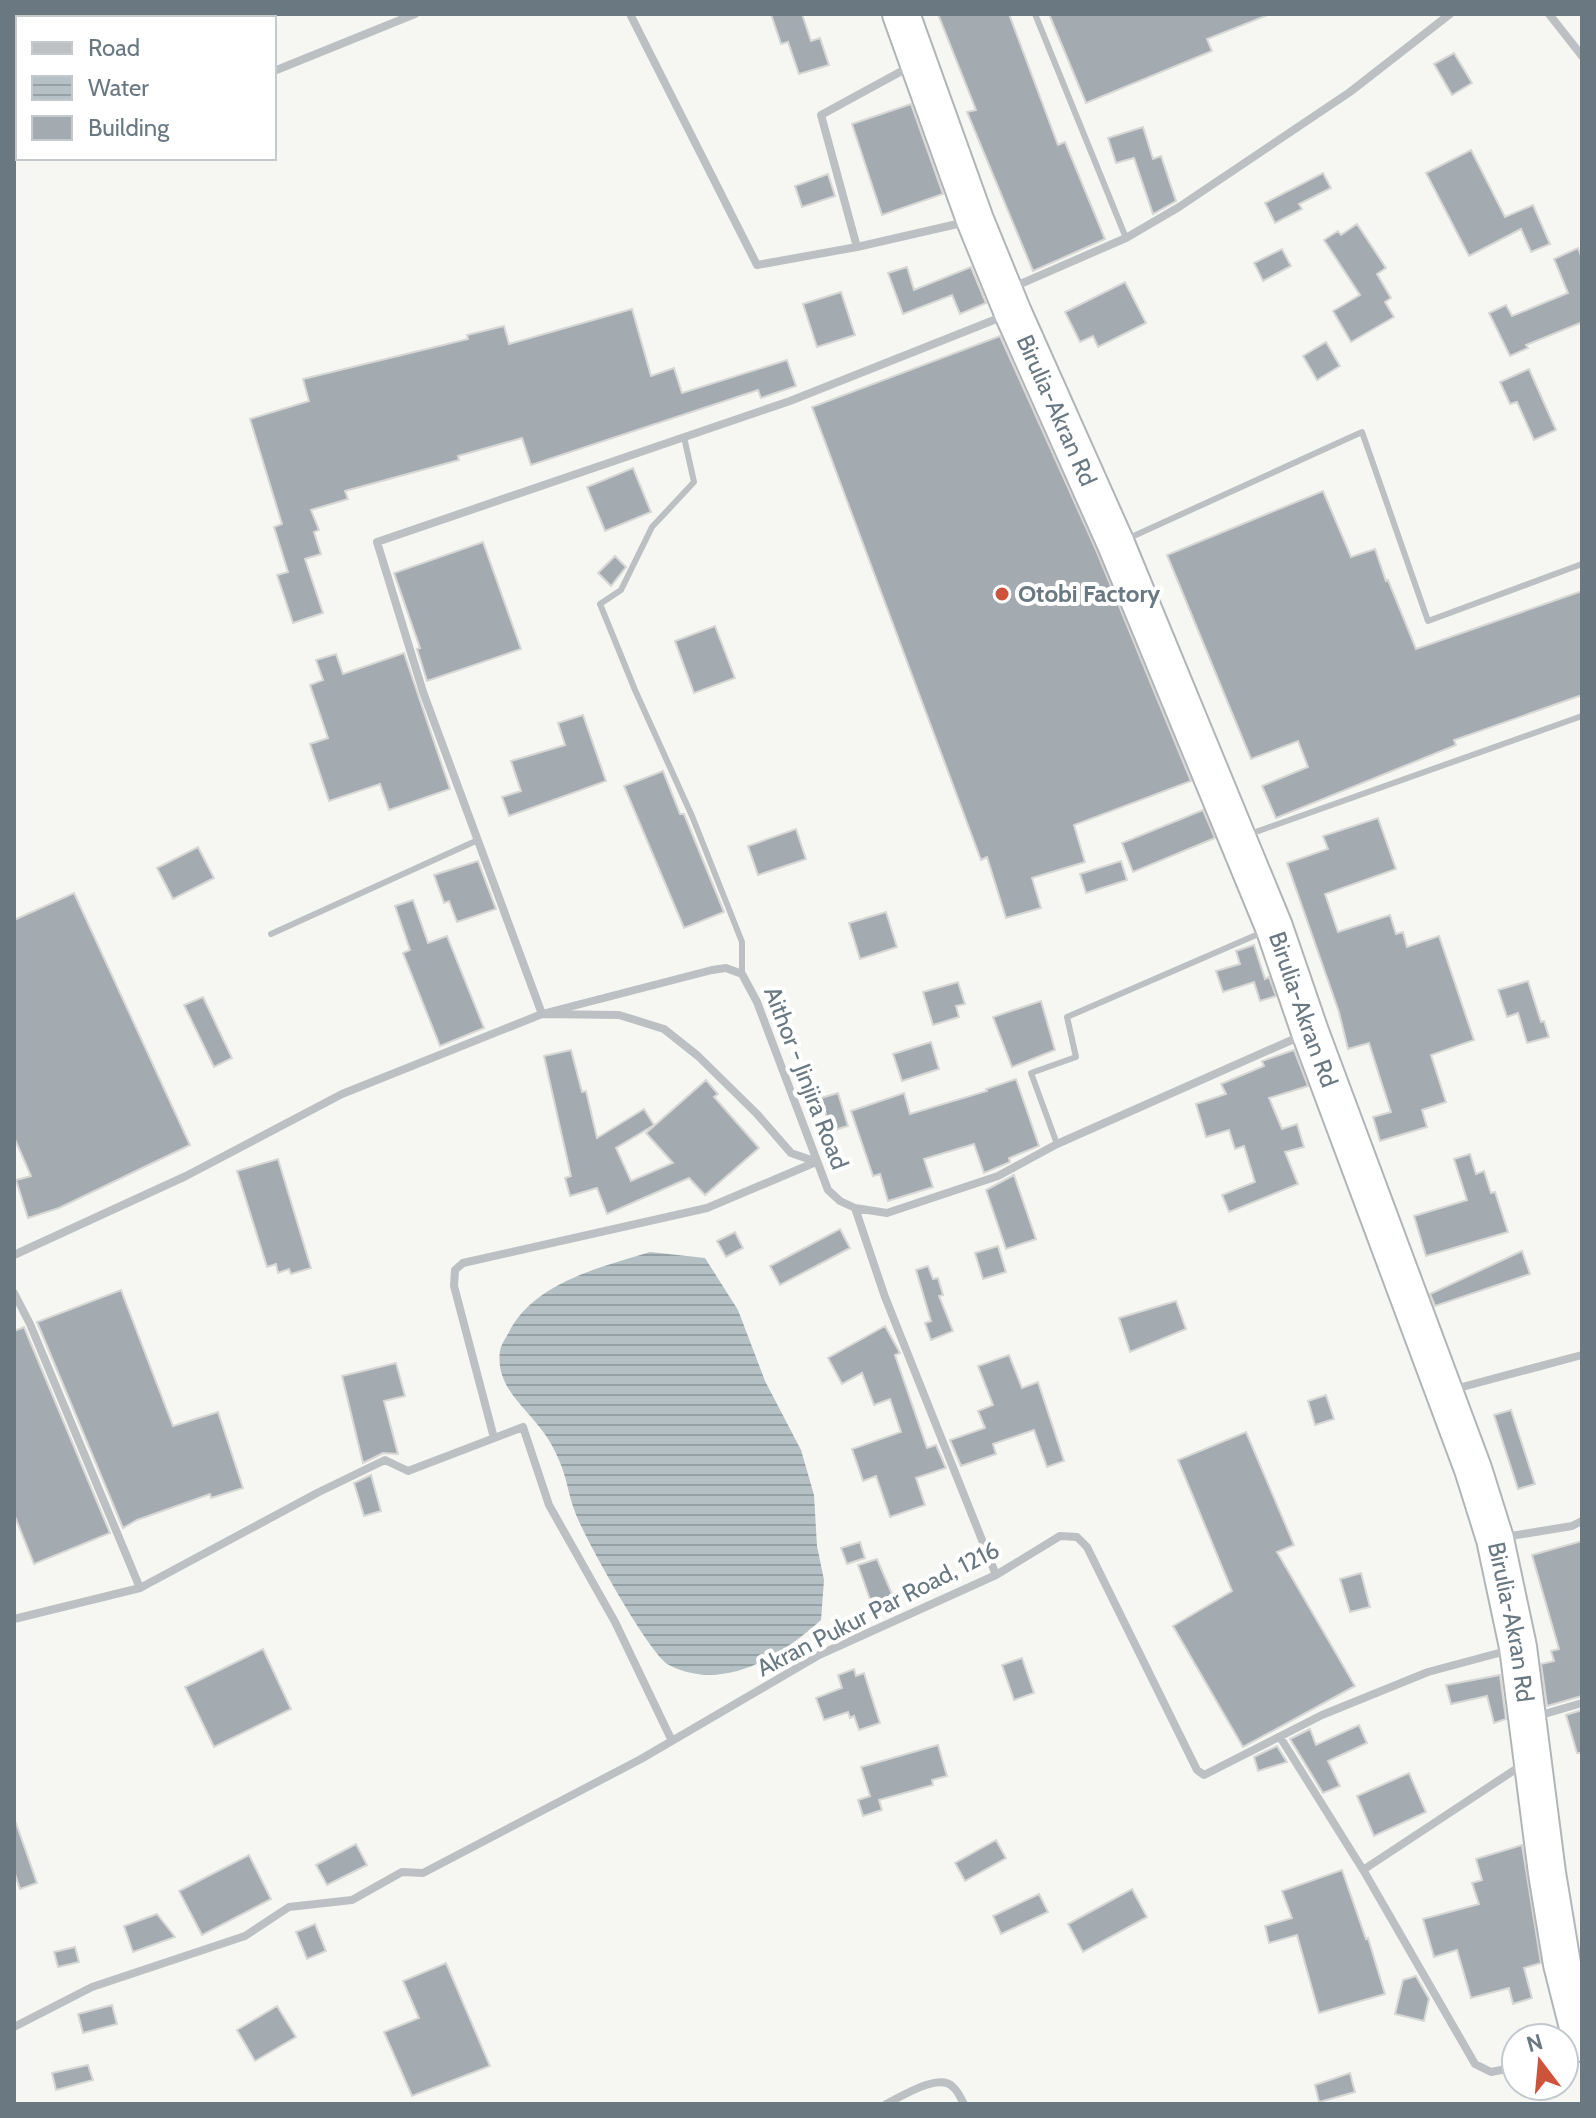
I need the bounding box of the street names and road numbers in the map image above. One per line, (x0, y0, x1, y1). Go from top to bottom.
street label: Birulia-Akran Rd (1011, 330, 1103, 490)
street label: Birulia-Akran Rd (1263, 928, 1344, 1091)
street label: Aithor - Jinjira Road (758, 982, 855, 1173)
street label: Akran Pukur Par Road, 1216 (752, 1535, 1004, 1682)
street label: Birulia-Akran Rd (1482, 1539, 1540, 1704)

